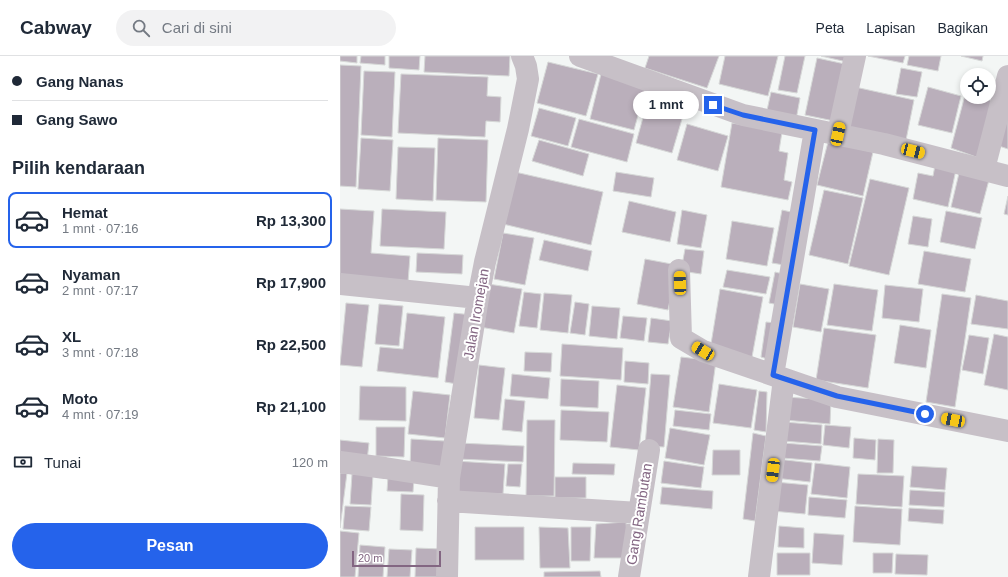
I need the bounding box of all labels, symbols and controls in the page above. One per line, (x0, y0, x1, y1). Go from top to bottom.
search box (116, 10, 396, 46)
text: Cabway (20, 17, 92, 38)
icon: search (130, 17, 152, 39)
text: Cari di sini (162, 19, 232, 36)
text: Peta (816, 20, 844, 36)
text: Lapisan (866, 20, 915, 36)
text: Bagikan (937, 20, 988, 36)
map controls (960, 68, 996, 104)
button: locate (960, 68, 996, 104)
text: Gang Nanas (36, 73, 124, 90)
callout: 1 mnt (633, 91, 699, 119)
route end (704, 96, 722, 114)
text: 1 mnt (649, 97, 683, 112)
text: Gang Sawo (36, 111, 118, 128)
car (830, 121, 846, 147)
car (900, 142, 926, 160)
text: Pilih kendaraan (12, 158, 145, 178)
icon: car (14, 202, 50, 238)
text: Hemat (62, 204, 108, 221)
text: Rp 13,300 (256, 212, 326, 229)
text: 1 mnt · 07:16 (62, 221, 139, 236)
icon: car (14, 264, 50, 300)
text: Nyaman (62, 266, 120, 283)
street label: Jalan Iromejan (460, 267, 492, 361)
car (674, 271, 686, 295)
text: Rp 17,900 (256, 274, 326, 291)
text: 2 mnt · 07:17 (62, 283, 139, 298)
icon: car (14, 326, 50, 362)
text: XL (62, 328, 81, 345)
text: Rp 22,500 (256, 336, 326, 353)
car (690, 340, 716, 362)
text: 3 mnt · 07:18 (62, 345, 139, 360)
icon: car (14, 388, 50, 424)
text: Moto (62, 390, 98, 407)
text: Rp 21,100 (256, 398, 326, 415)
route start (916, 405, 934, 423)
text: 4 mnt · 07:19 (62, 407, 139, 422)
car (940, 412, 966, 428)
icon: cash (12, 451, 34, 473)
text: Tunai (44, 454, 81, 471)
text: 120 m (292, 455, 328, 470)
car (766, 457, 780, 483)
street label: Gang Rambutan (623, 462, 655, 566)
button: Pesan (12, 523, 328, 569)
scale bar (352, 549, 441, 568)
text: 20 m (358, 552, 382, 564)

